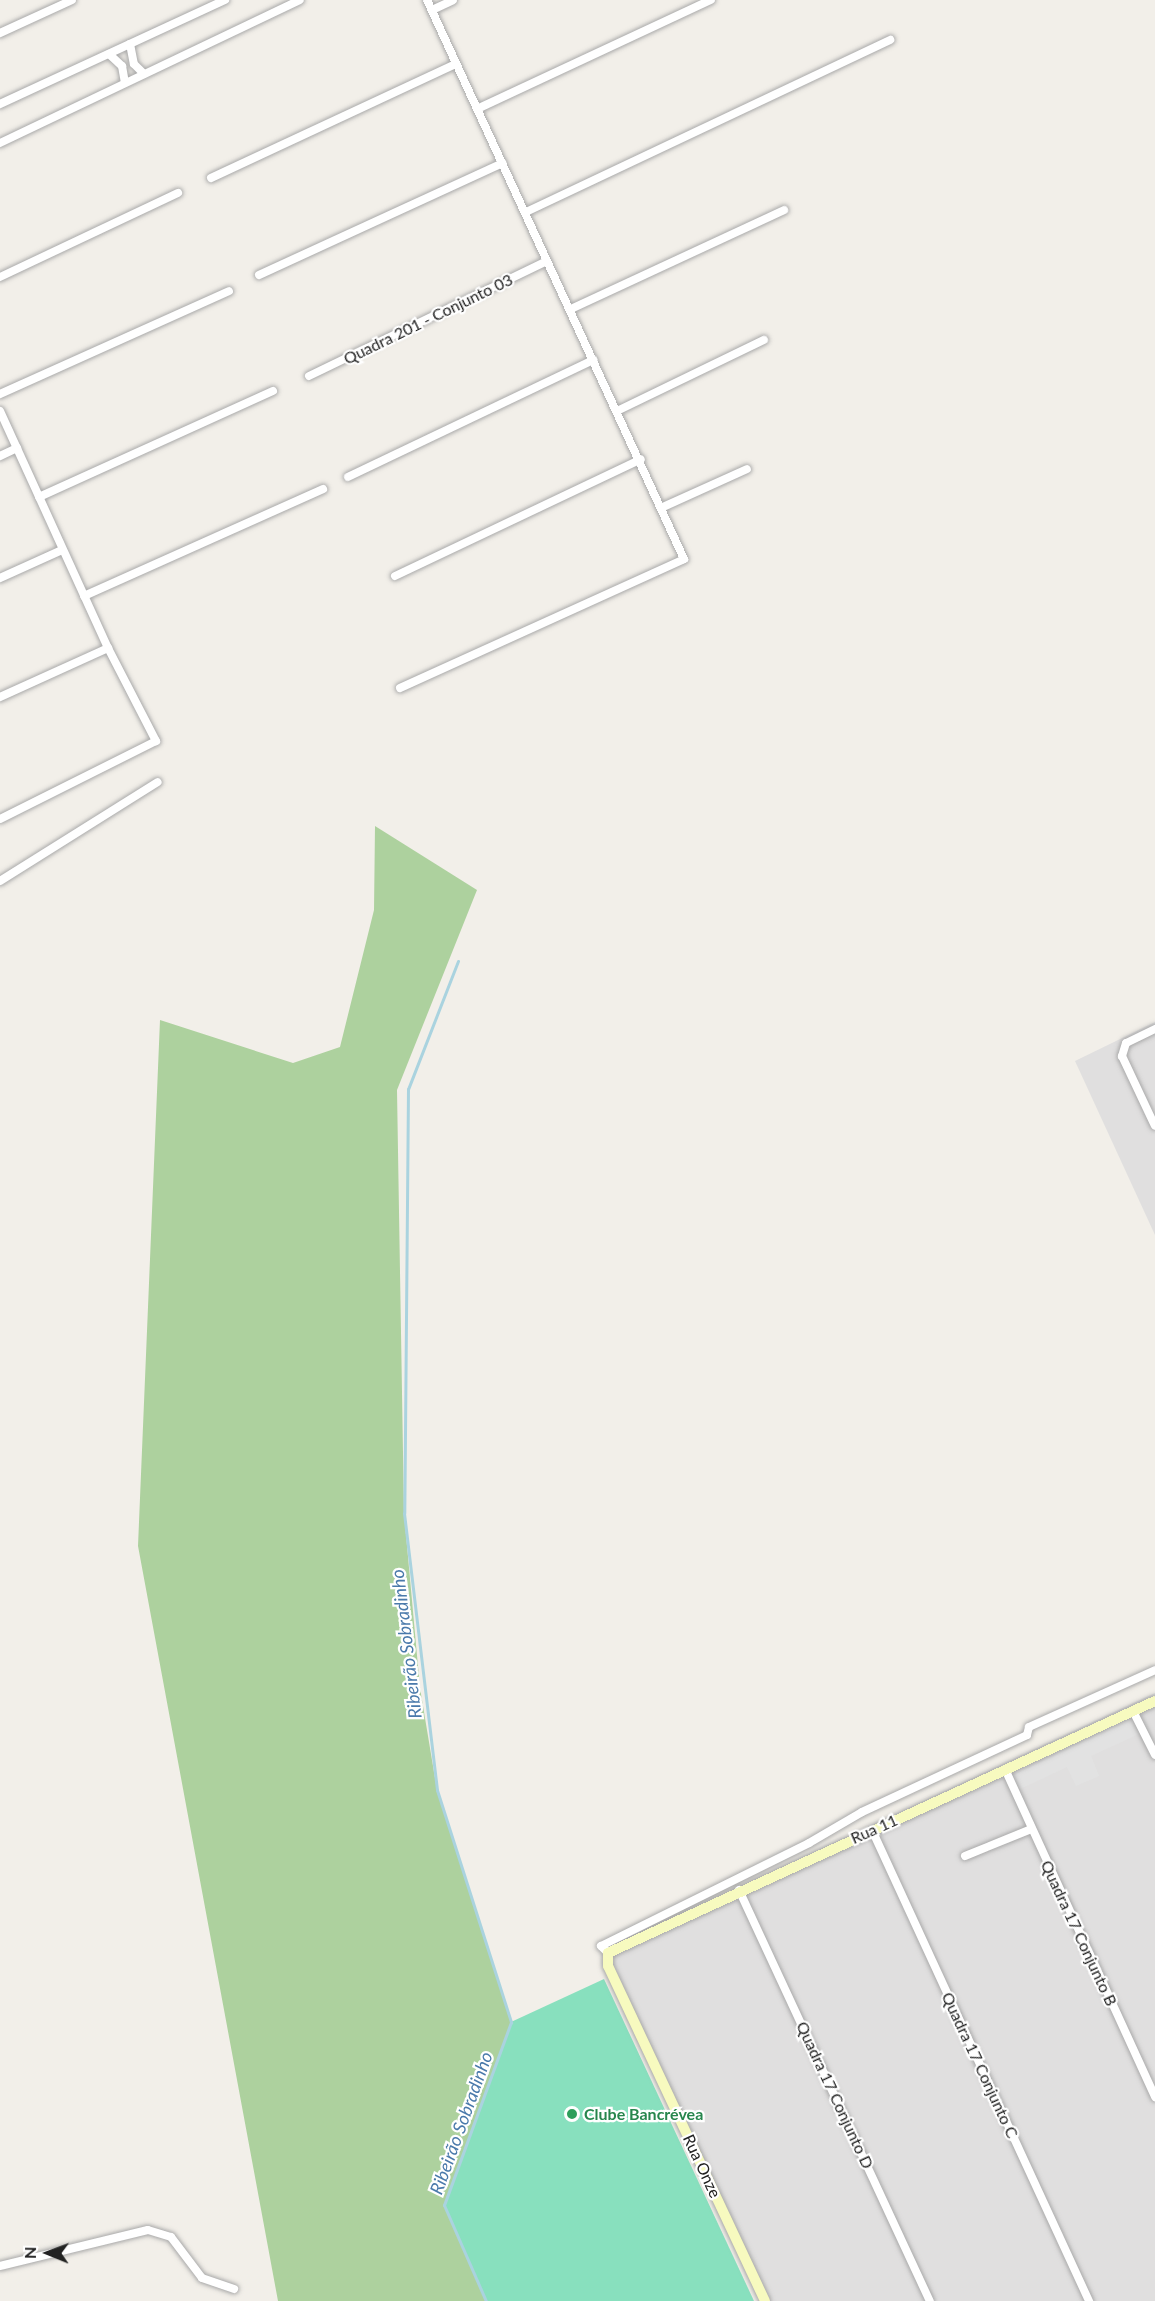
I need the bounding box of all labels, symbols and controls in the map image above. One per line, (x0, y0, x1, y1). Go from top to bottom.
street label: Quadra 201 - Conjunto 03 (340, 270, 516, 368)
water label: Ribeirão Sobradinho (386, 1568, 426, 1720)
street label: Rua 11 (848, 1810, 900, 1848)
street label: Quadra 17 Conjunto B (1037, 1857, 1121, 2009)
street label: Quadra 17 Conjunto C (938, 1989, 1022, 2141)
street label: Quadra 17 Conjunto D (792, 2018, 878, 2172)
water label: Ribeirão Sobradinho (425, 2049, 497, 2197)
place label: Clube Bancrévea (584, 2104, 703, 2124)
marker: Clube Bancrévea (565, 2107, 579, 2121)
street label: Rua Onze (679, 2131, 725, 2201)
north arrow (18, 2223, 78, 2283)
text: N (20, 2246, 39, 2259)

